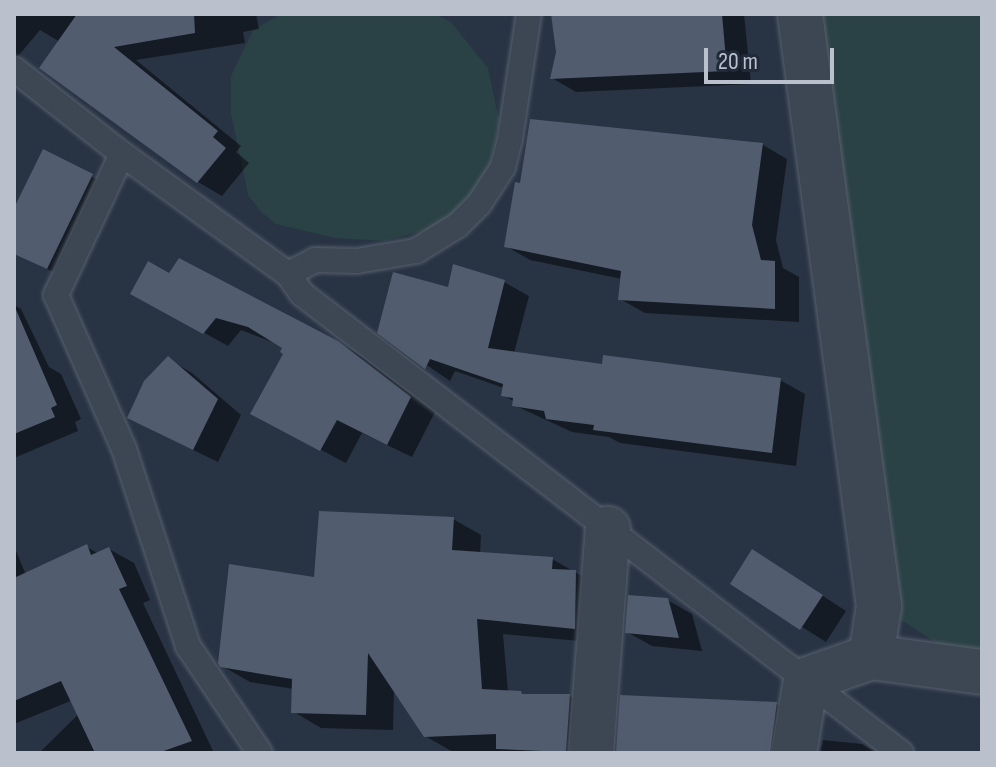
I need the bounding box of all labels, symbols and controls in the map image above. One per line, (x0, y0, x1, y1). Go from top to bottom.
scale bar (708, 32, 838, 82)
text: 20 m (718, 47, 758, 76)

